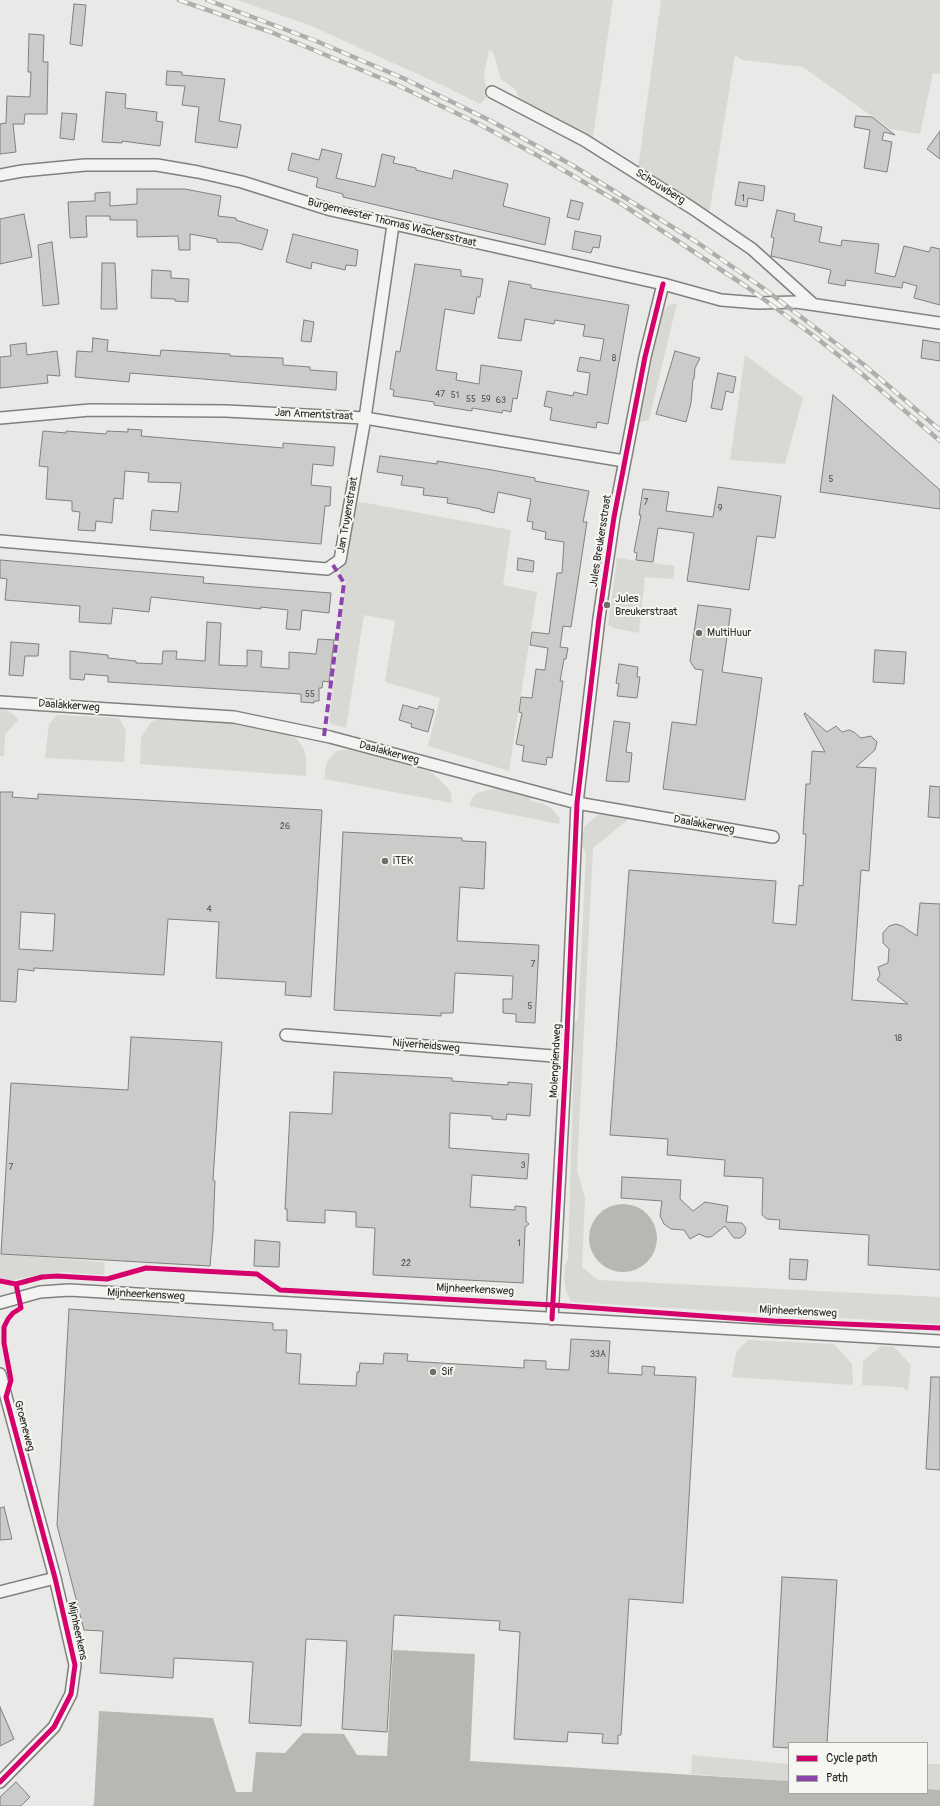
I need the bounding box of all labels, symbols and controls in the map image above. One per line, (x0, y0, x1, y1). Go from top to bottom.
street label: Schouwberg (633, 166, 687, 208)
house number: 1 (741, 194, 745, 204)
street label: Burgemeester Thomas Wackersstraat (306, 196, 478, 250)
house number: 8 (612, 354, 616, 364)
house number: 47 (435, 390, 445, 400)
house number: 51 (451, 391, 459, 401)
house number: 55 (466, 395, 476, 405)
house number: 59 (481, 395, 491, 405)
house number: 63 (496, 396, 506, 406)
street label: Jan Amentstraat (274, 406, 354, 424)
house number: 5 (829, 475, 833, 485)
street label: Jan Truyenstraat (335, 476, 361, 554)
street label: Jules Breukersstraat (587, 494, 615, 588)
house number: 7 (644, 498, 648, 508)
house number: 9 (718, 504, 722, 514)
place label: Jules Breukerstraat (615, 592, 677, 618)
marker: Jules Breukerstraat (602, 600, 612, 610)
place label: MultiHuur (707, 626, 751, 640)
marker: MultiHuur (694, 628, 704, 638)
house number: 55 (305, 690, 315, 700)
street label: Daalakkerweg (38, 697, 100, 715)
street label: Daalakkerweg (357, 739, 421, 767)
street label: Daalakkerweg (672, 813, 736, 837)
house number: 26 (280, 822, 290, 832)
place label: iTEK (393, 854, 413, 868)
marker: iTEK (380, 856, 390, 866)
house number: 4 (206, 905, 212, 915)
house number: 7 (531, 960, 535, 970)
house number: 5 (528, 1002, 532, 1012)
street label: Molengriendweg (547, 1023, 565, 1099)
house number: 18 (894, 1034, 902, 1044)
street label: Nijverheidsweg (392, 1036, 460, 1056)
house number: 3 (520, 1161, 526, 1171)
house number: 7 (9, 1163, 13, 1173)
house number: 1 (517, 1239, 521, 1249)
house number: 22 (401, 1259, 411, 1269)
street label: Mijnheerkensweg (436, 1281, 514, 1299)
street label: Mijnheerkensweg (107, 1286, 185, 1304)
street label: Mijnheerkensweg (759, 1303, 837, 1321)
house number: 33A (590, 1350, 606, 1360)
place label: Sif (441, 1365, 454, 1379)
marker: Sif (428, 1367, 438, 1377)
street label: Groeneweg (11, 1399, 37, 1453)
street label: Mijnheerkens (64, 1601, 90, 1661)
legend (788, 1742, 928, 1794)
text: Cycle path (826, 1751, 877, 1766)
text: Path (826, 1771, 848, 1786)

